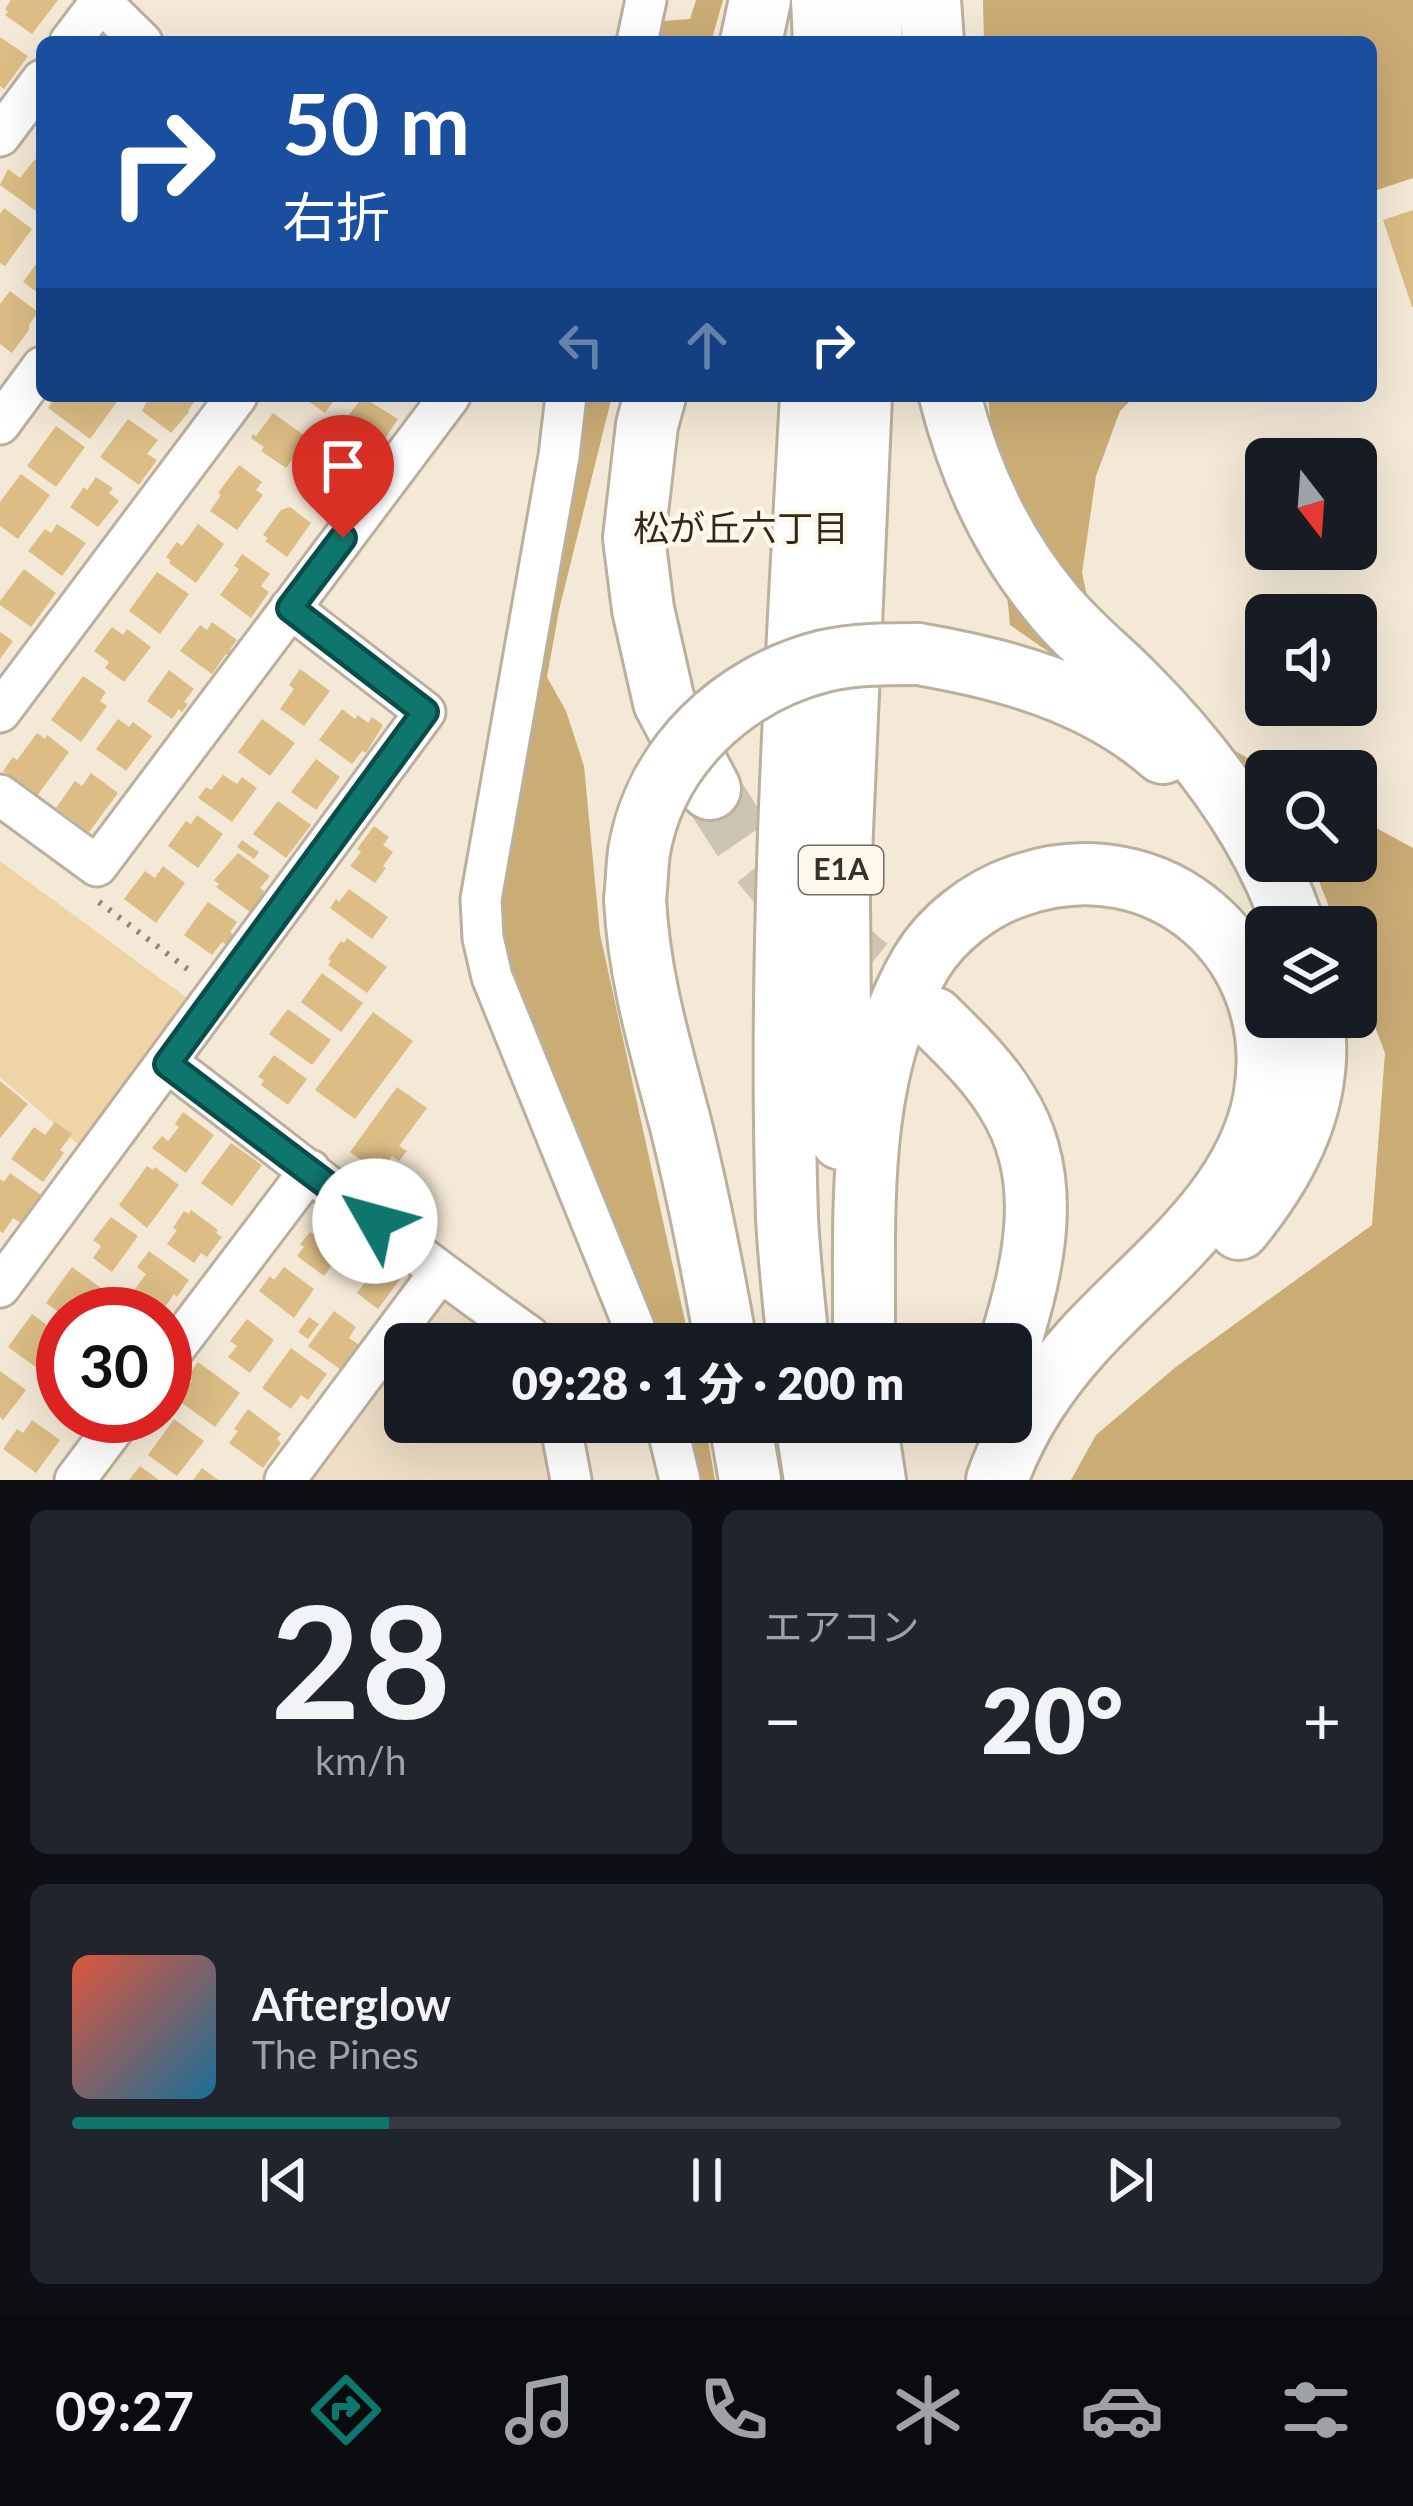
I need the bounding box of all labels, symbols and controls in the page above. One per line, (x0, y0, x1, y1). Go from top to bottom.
text: 50 m (282, 72, 470, 173)
icon: right (84, 84, 240, 240)
text: 右折 (282, 184, 390, 249)
icon: left (548, 312, 614, 378)
icon: ahead (674, 312, 740, 378)
icon: right (800, 312, 866, 378)
pin (292, 415, 394, 538)
icon: arrive (310, 433, 376, 499)
north arrow (1245, 438, 1377, 570)
map controls (1245, 438, 1377, 1038)
district label: 松が丘六丁目 (633, 505, 849, 549)
button: sound (1245, 594, 1377, 726)
button: search (1245, 750, 1377, 882)
road number: E1A (799, 846, 883, 894)
button: layers (1245, 906, 1377, 1038)
position arrow (312, 1158, 438, 1284)
speed limit sign: 30 (36, 1287, 192, 1443)
text: 09:28 · 1 分 · 200 m (512, 1356, 904, 1410)
text: 28 (270, 1565, 451, 1752)
text: エアコン (764, 1603, 920, 1649)
text: 20° (981, 1665, 1123, 1773)
text: − (764, 1680, 802, 1759)
text: + (1303, 1680, 1341, 1759)
text: km/h (315, 1737, 406, 1783)
text: Afterglow (252, 1977, 451, 2031)
text: The Pines (252, 2031, 419, 2077)
icon: previous (251, 2147, 317, 2213)
icon: pause (674, 2147, 740, 2213)
icon: next (1097, 2147, 1163, 2213)
icon: directions (304, 2368, 388, 2452)
icon: music (498, 2368, 582, 2452)
icon: phone (692, 2368, 776, 2452)
icon: climate (886, 2368, 970, 2452)
icon: car (1080, 2368, 1164, 2452)
icon: filters (1274, 2368, 1358, 2452)
text: 09:27 (55, 2378, 194, 2443)

